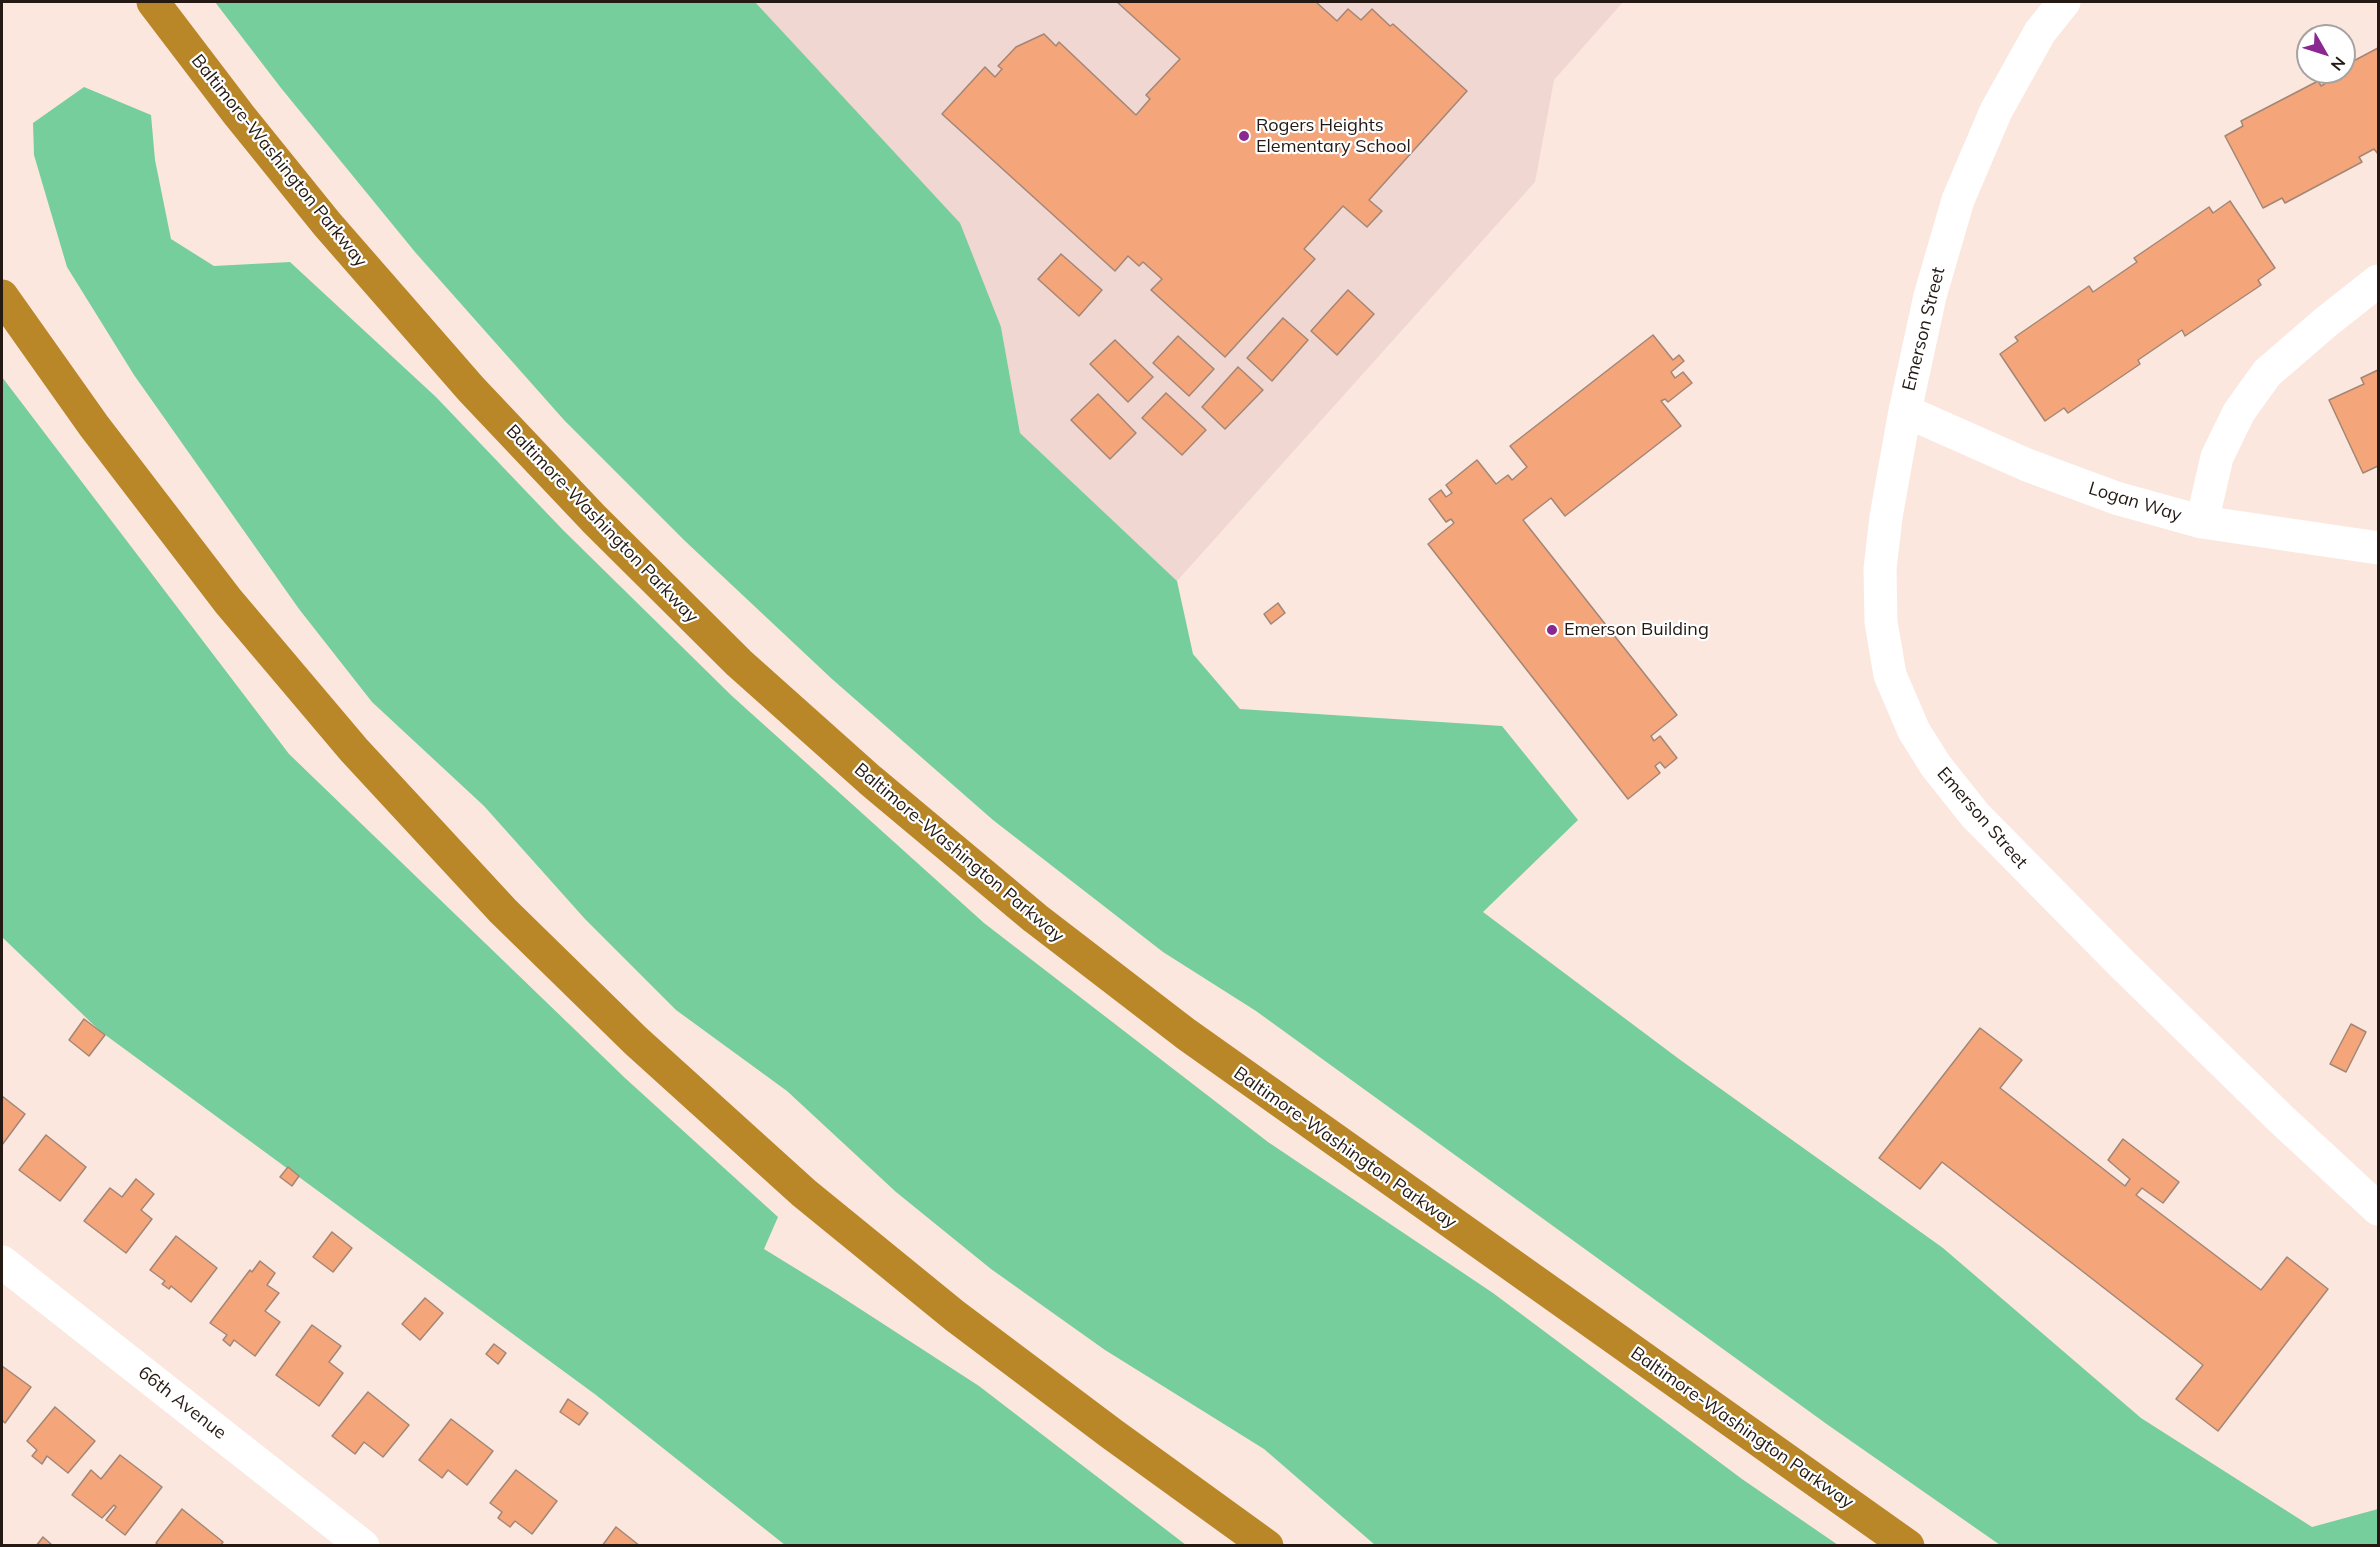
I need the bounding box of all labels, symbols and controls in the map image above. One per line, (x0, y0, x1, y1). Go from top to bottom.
north arrow (2296, 24, 2356, 84)
street label: Baltimore-Washington Parkway (187, 50, 371, 272)
text: N (2327, 53, 2350, 75)
place label: Rogers Heights Elementary School (1256, 115, 1411, 158)
marker: Rogers Heights Elementary School (1237, 129, 1251, 143)
street label: Emerson Street (1898, 265, 1950, 393)
street label: Baltimore-Washington Parkway (501, 420, 703, 628)
street label: Logan Way (2086, 478, 2184, 526)
place label: Emerson Building (1564, 619, 1709, 641)
marker: Emerson Building (1545, 623, 1559, 637)
street label: Baltimore-Washington Parkway (850, 759, 1068, 947)
street label: Emerson Street (1932, 763, 2032, 873)
street label: Baltimore-Washington Parkway (1229, 1063, 1461, 1233)
street label: Baltimore-Washington Parkway (1626, 1343, 1858, 1513)
street label: 66th Avenue (134, 1362, 230, 1444)

